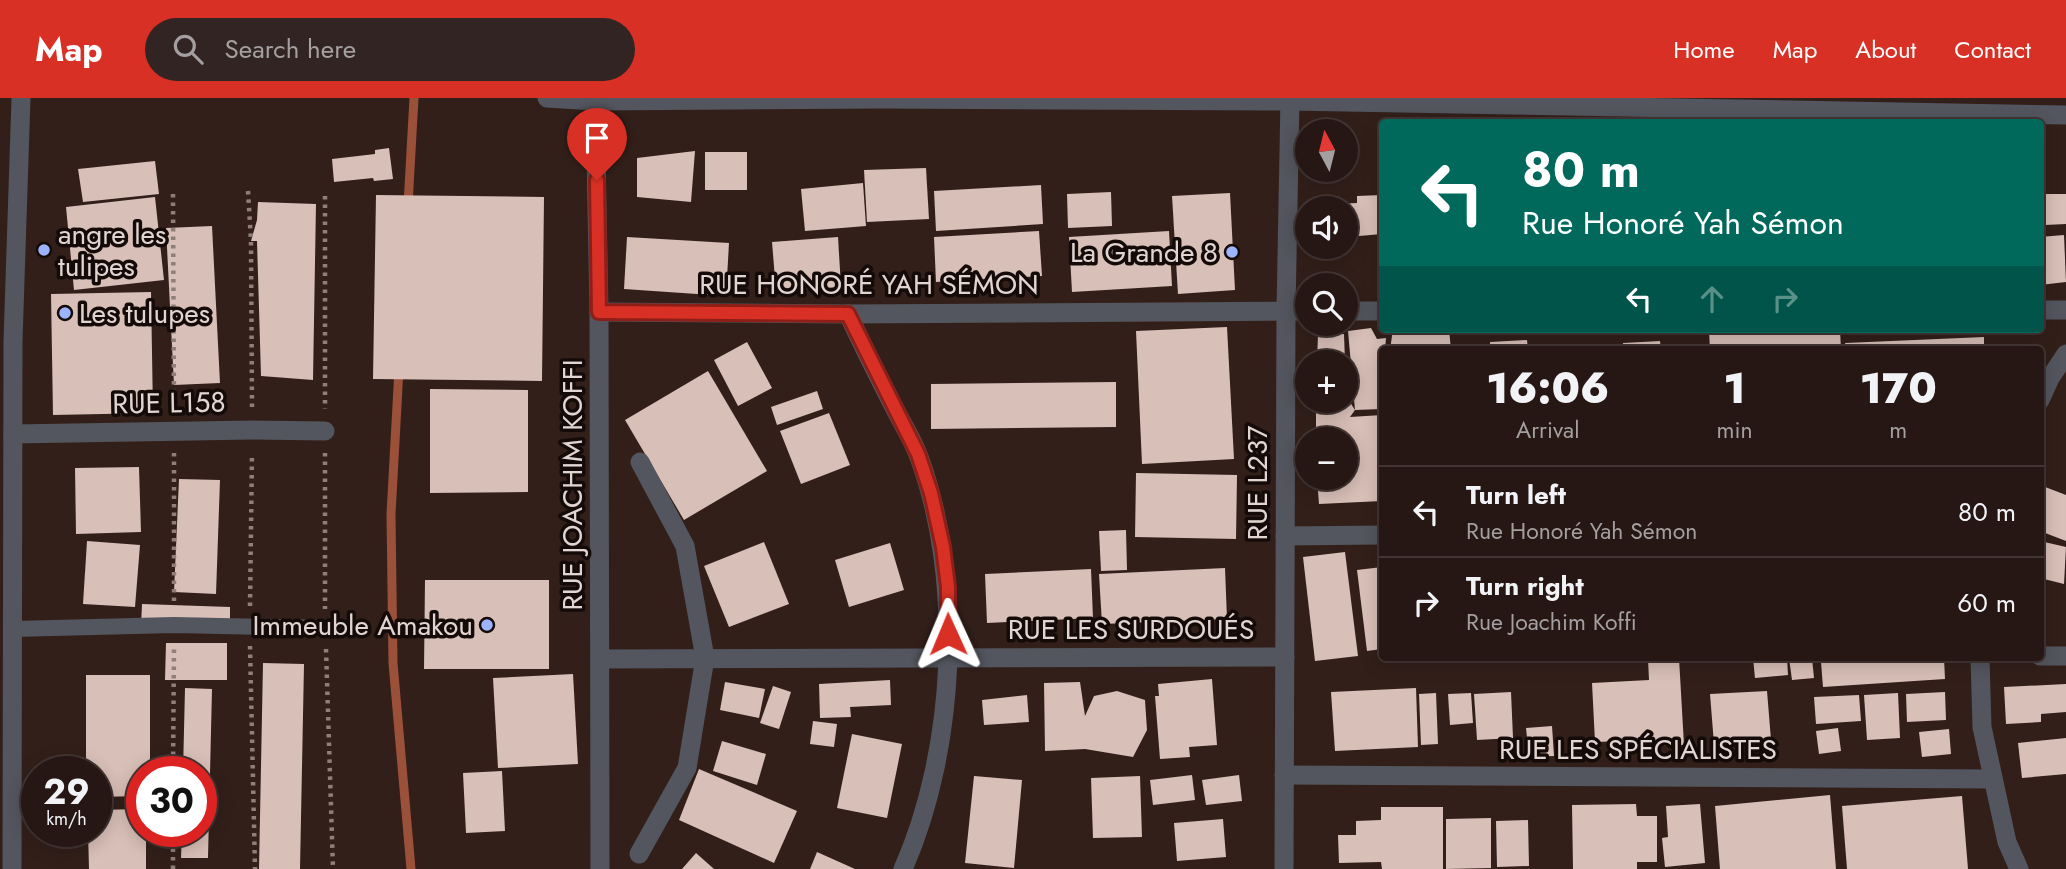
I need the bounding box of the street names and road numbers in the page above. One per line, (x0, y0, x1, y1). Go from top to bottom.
street label: RUE HONORÉ YAH SÉMON (699, 264, 1039, 305)
street label: RUE JOACHIM KOFFI (552, 359, 593, 611)
street label: RUE L158 (112, 382, 226, 424)
street label: RUE L237 (1237, 425, 1278, 541)
street label: RUE LES SURDOUÉS (1008, 609, 1254, 650)
street label: RUE LES SPÉCIALISTES (1499, 729, 1777, 770)

